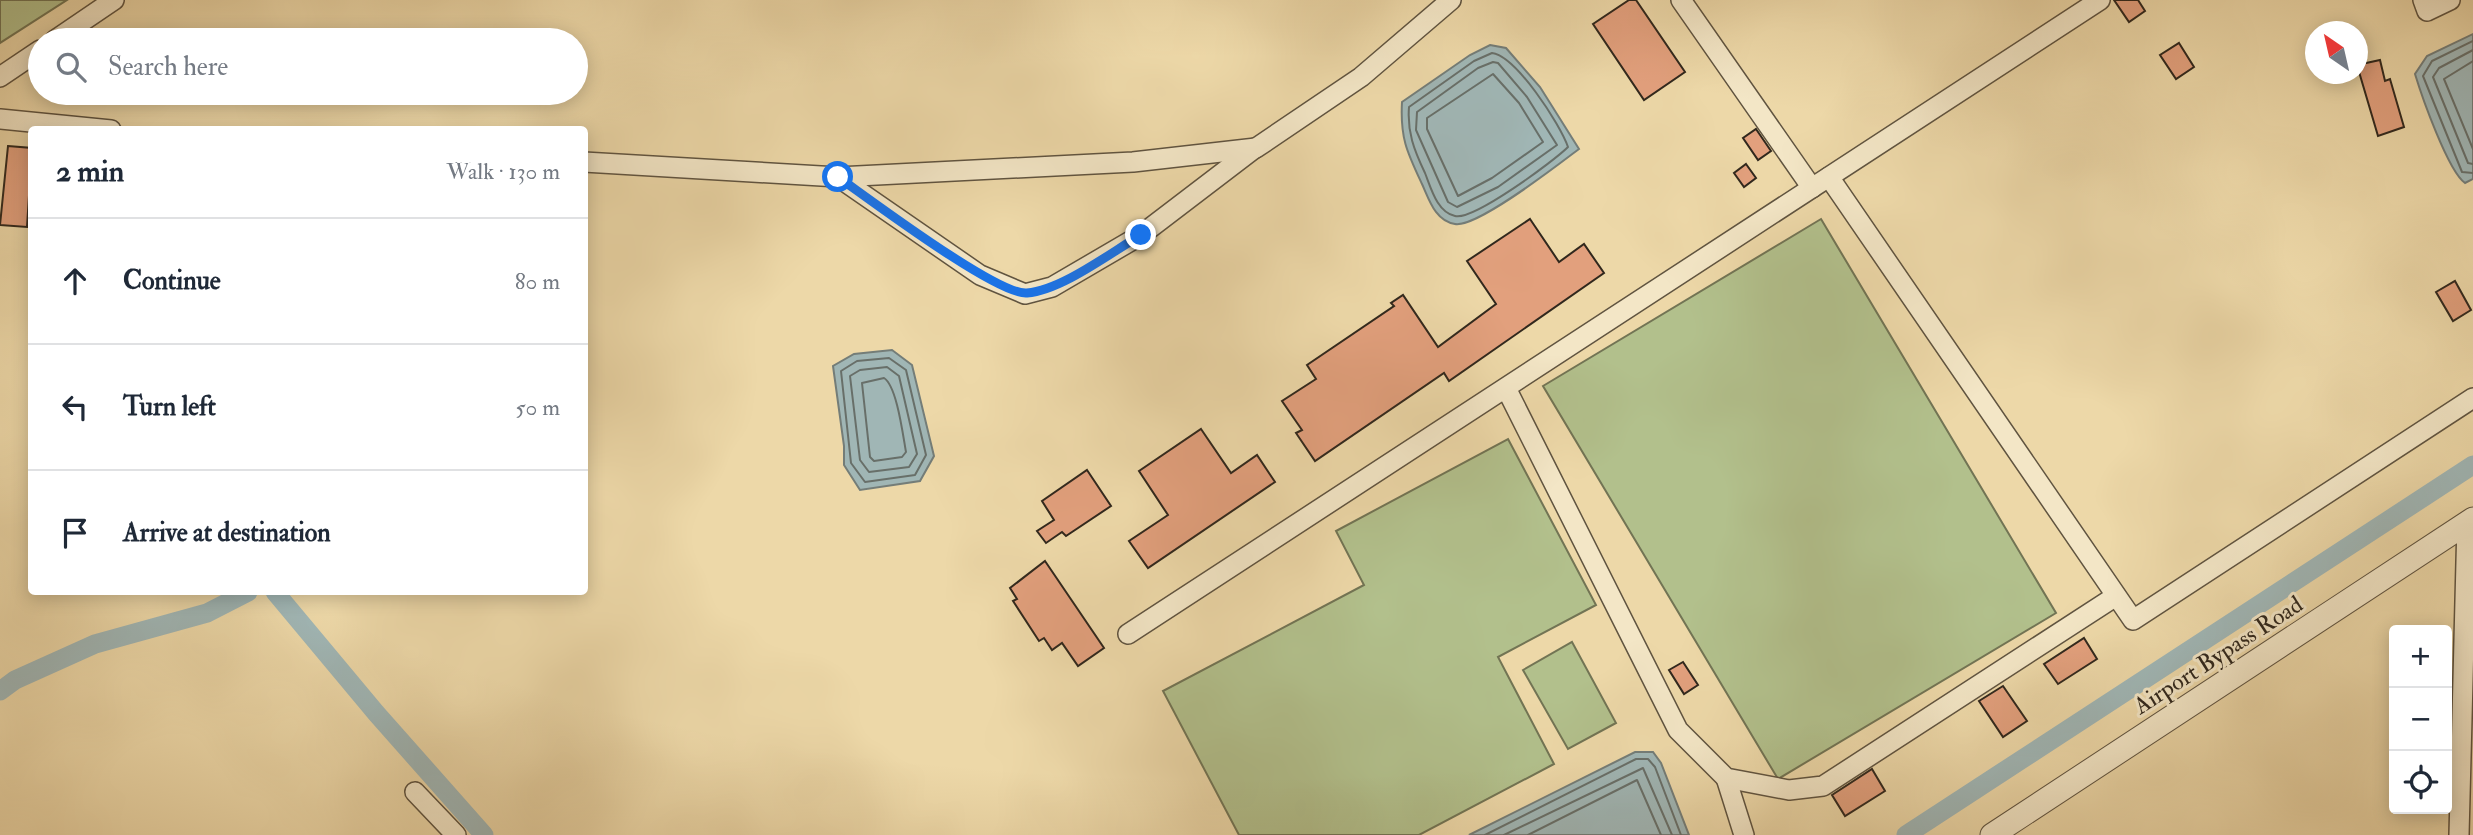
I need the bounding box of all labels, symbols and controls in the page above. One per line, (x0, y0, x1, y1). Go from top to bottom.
north arrow (2305, 21, 2368, 84)
search box (28, 28, 588, 105)
icon: search (52, 48, 90, 86)
text: Search here (108, 51, 228, 83)
text: 2 min (56, 153, 124, 190)
text: Walk · 130 m (447, 157, 560, 186)
route start (822, 161, 853, 192)
route end (1125, 219, 1156, 250)
icon: ahead (56, 262, 94, 300)
text: Continue (123, 265, 221, 297)
text: 80 m (515, 267, 560, 296)
icon: left (56, 388, 94, 426)
text: Turn left (123, 391, 216, 423)
text: 50 m (516, 393, 560, 422)
icon: arrive (56, 514, 94, 552)
text: Arrive at destination (123, 517, 331, 549)
street label: Airport Bypass Road (2127, 589, 2309, 722)
map controls (2389, 625, 2452, 814)
button: + (2389, 625, 2452, 688)
button: − (2389, 688, 2452, 751)
button: locate (2389, 751, 2452, 814)

